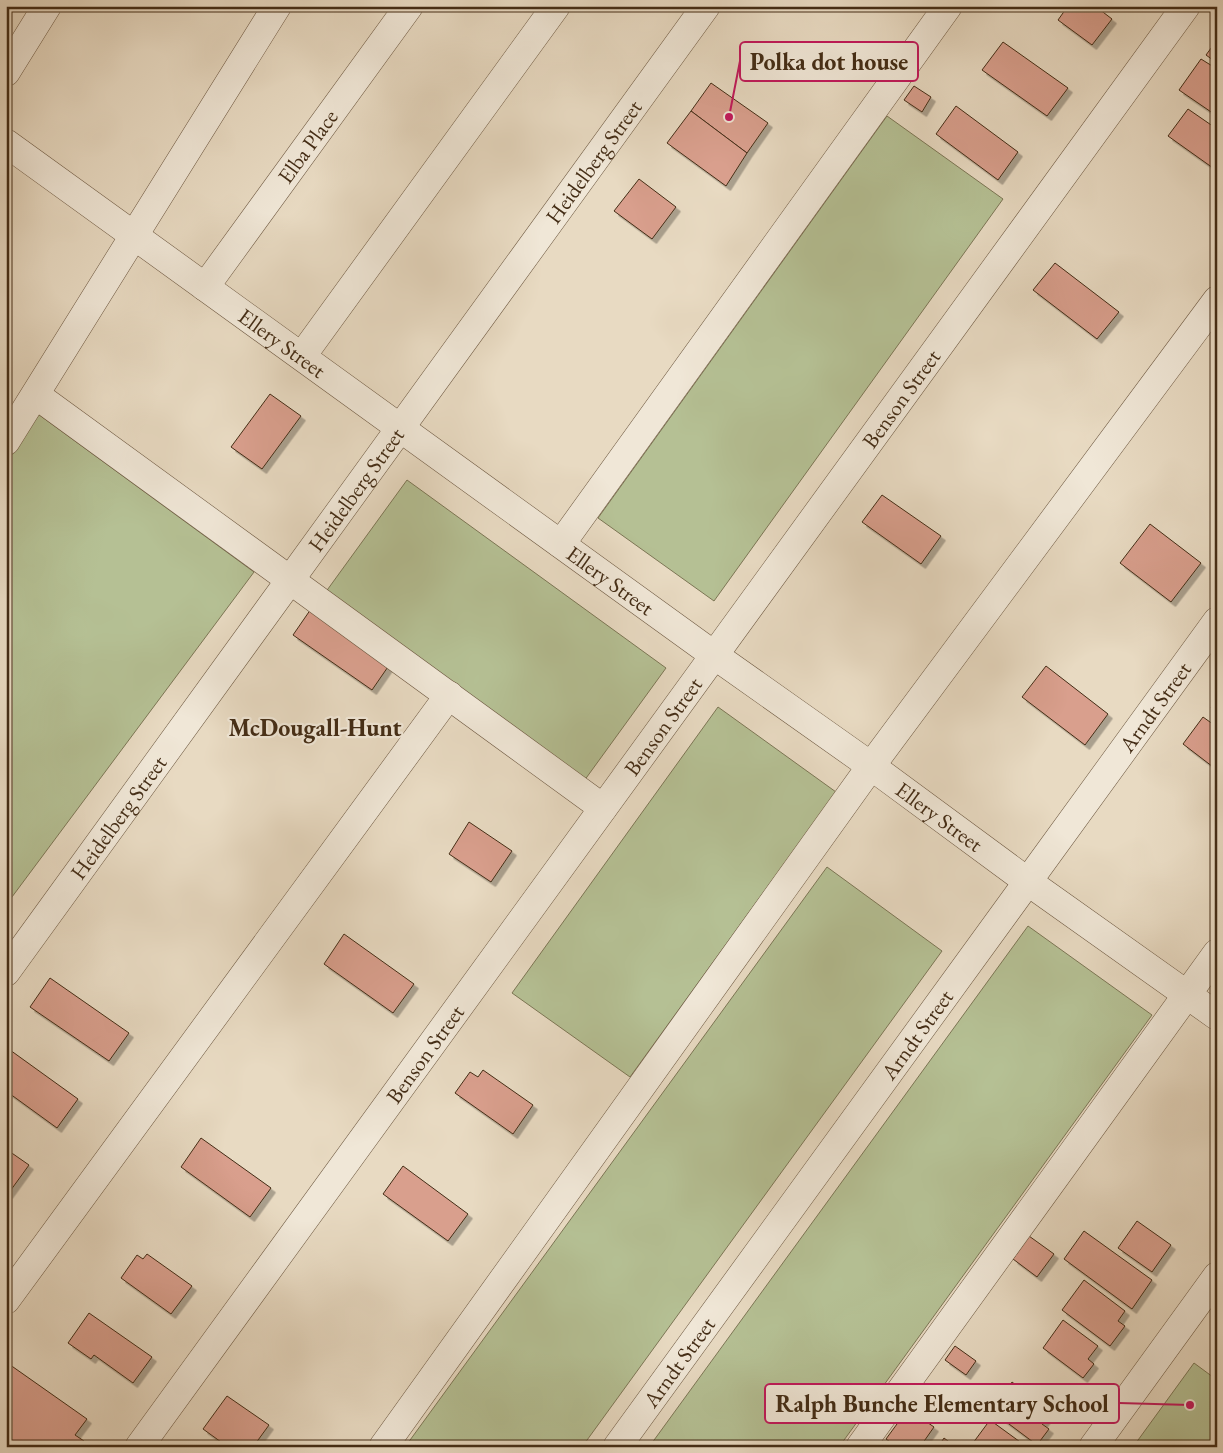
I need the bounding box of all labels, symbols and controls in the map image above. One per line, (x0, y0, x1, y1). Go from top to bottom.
callout: Polka dot house (740, 42, 918, 81)
text: Polka dot house (750, 46, 908, 77)
street label: Heidelberg Street (539, 94, 649, 230)
street label: Elba Place (271, 103, 345, 189)
street label: Ellery Street (232, 302, 332, 385)
street label: Benson Street (855, 343, 947, 454)
street label: Heidelberg Street (301, 422, 411, 558)
street label: Ellery Street (561, 539, 660, 622)
street label: Arndt Street (1112, 656, 1198, 759)
street label: Benson Street (617, 671, 709, 782)
district label: McDougall-Hunt (228, 712, 402, 744)
street label: Heidelberg Street (64, 750, 173, 885)
street label: Ellery Street (890, 775, 989, 859)
street label: Arndt Street (874, 984, 960, 1087)
street label: Benson Street (379, 999, 471, 1109)
street label: Arndt Street (636, 1311, 722, 1414)
callout: Ralph Bunche Elementary School (765, 1384, 1119, 1423)
text: Ralph Bunche Elementary School (775, 1388, 1109, 1420)

